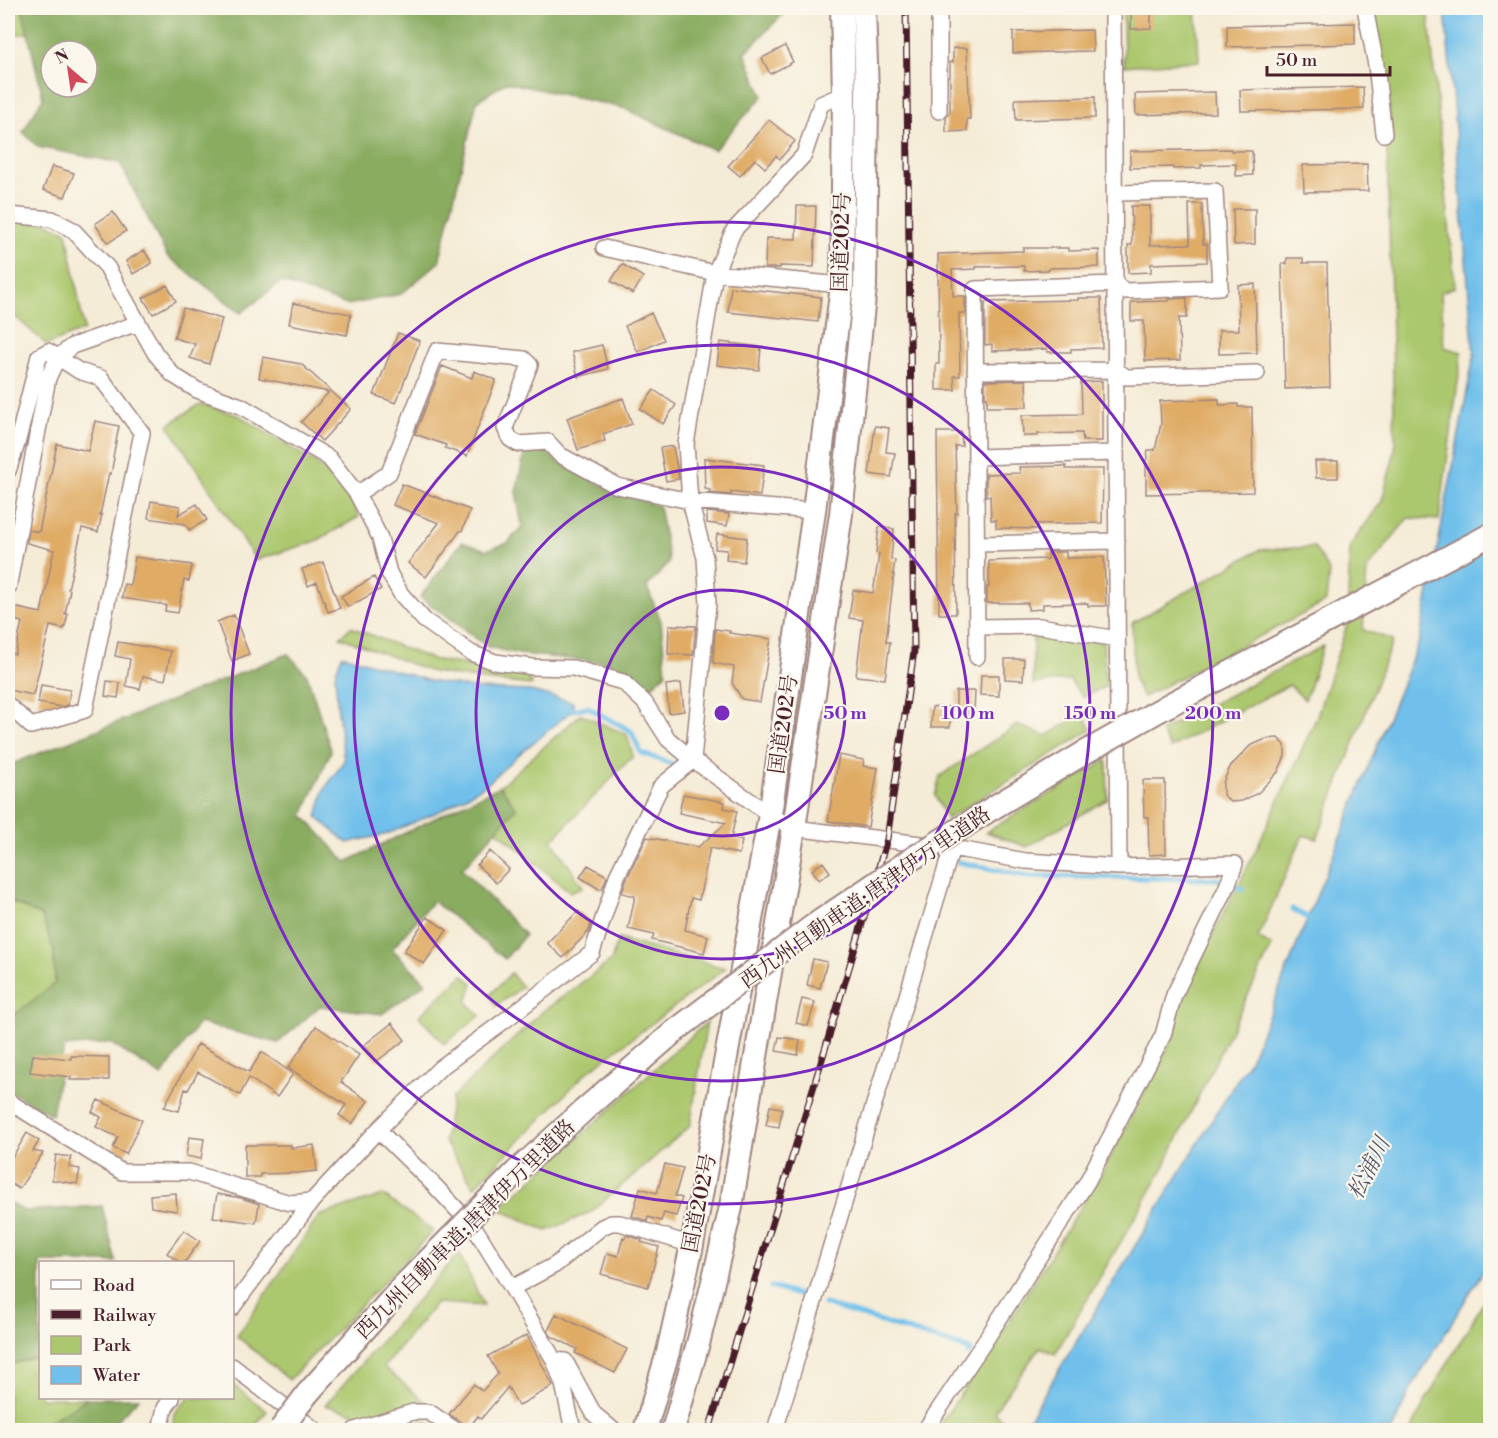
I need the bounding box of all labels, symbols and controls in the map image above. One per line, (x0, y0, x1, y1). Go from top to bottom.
north arrow (39, 39, 99, 99)
scale bar (1267, 39, 1390, 77)
text: N (52, 45, 73, 69)
text: 50 m (1276, 49, 1318, 72)
street label: 国道202号 (827, 191, 857, 293)
street label: 国道202号 (764, 673, 804, 776)
text: 50 m (823, 702, 867, 725)
text: 100 m (941, 702, 995, 725)
text: 150 m (1064, 702, 1117, 725)
text: 200 m (1185, 702, 1242, 725)
centre of rings (712, 703, 732, 723)
street label: 西九州自動車道;唐津伊万里道路 (735, 801, 996, 994)
street label: 西九州自動車道;唐津伊万里道路 (350, 1114, 581, 1345)
water label: 松浦川 (1342, 1131, 1397, 1204)
street label: 国道202号 (678, 1151, 722, 1255)
legend (39, 1261, 234, 1399)
text: Road (93, 1274, 136, 1297)
text: Railway (93, 1304, 157, 1327)
text: Park (93, 1334, 132, 1357)
text: Water (92, 1364, 141, 1387)

